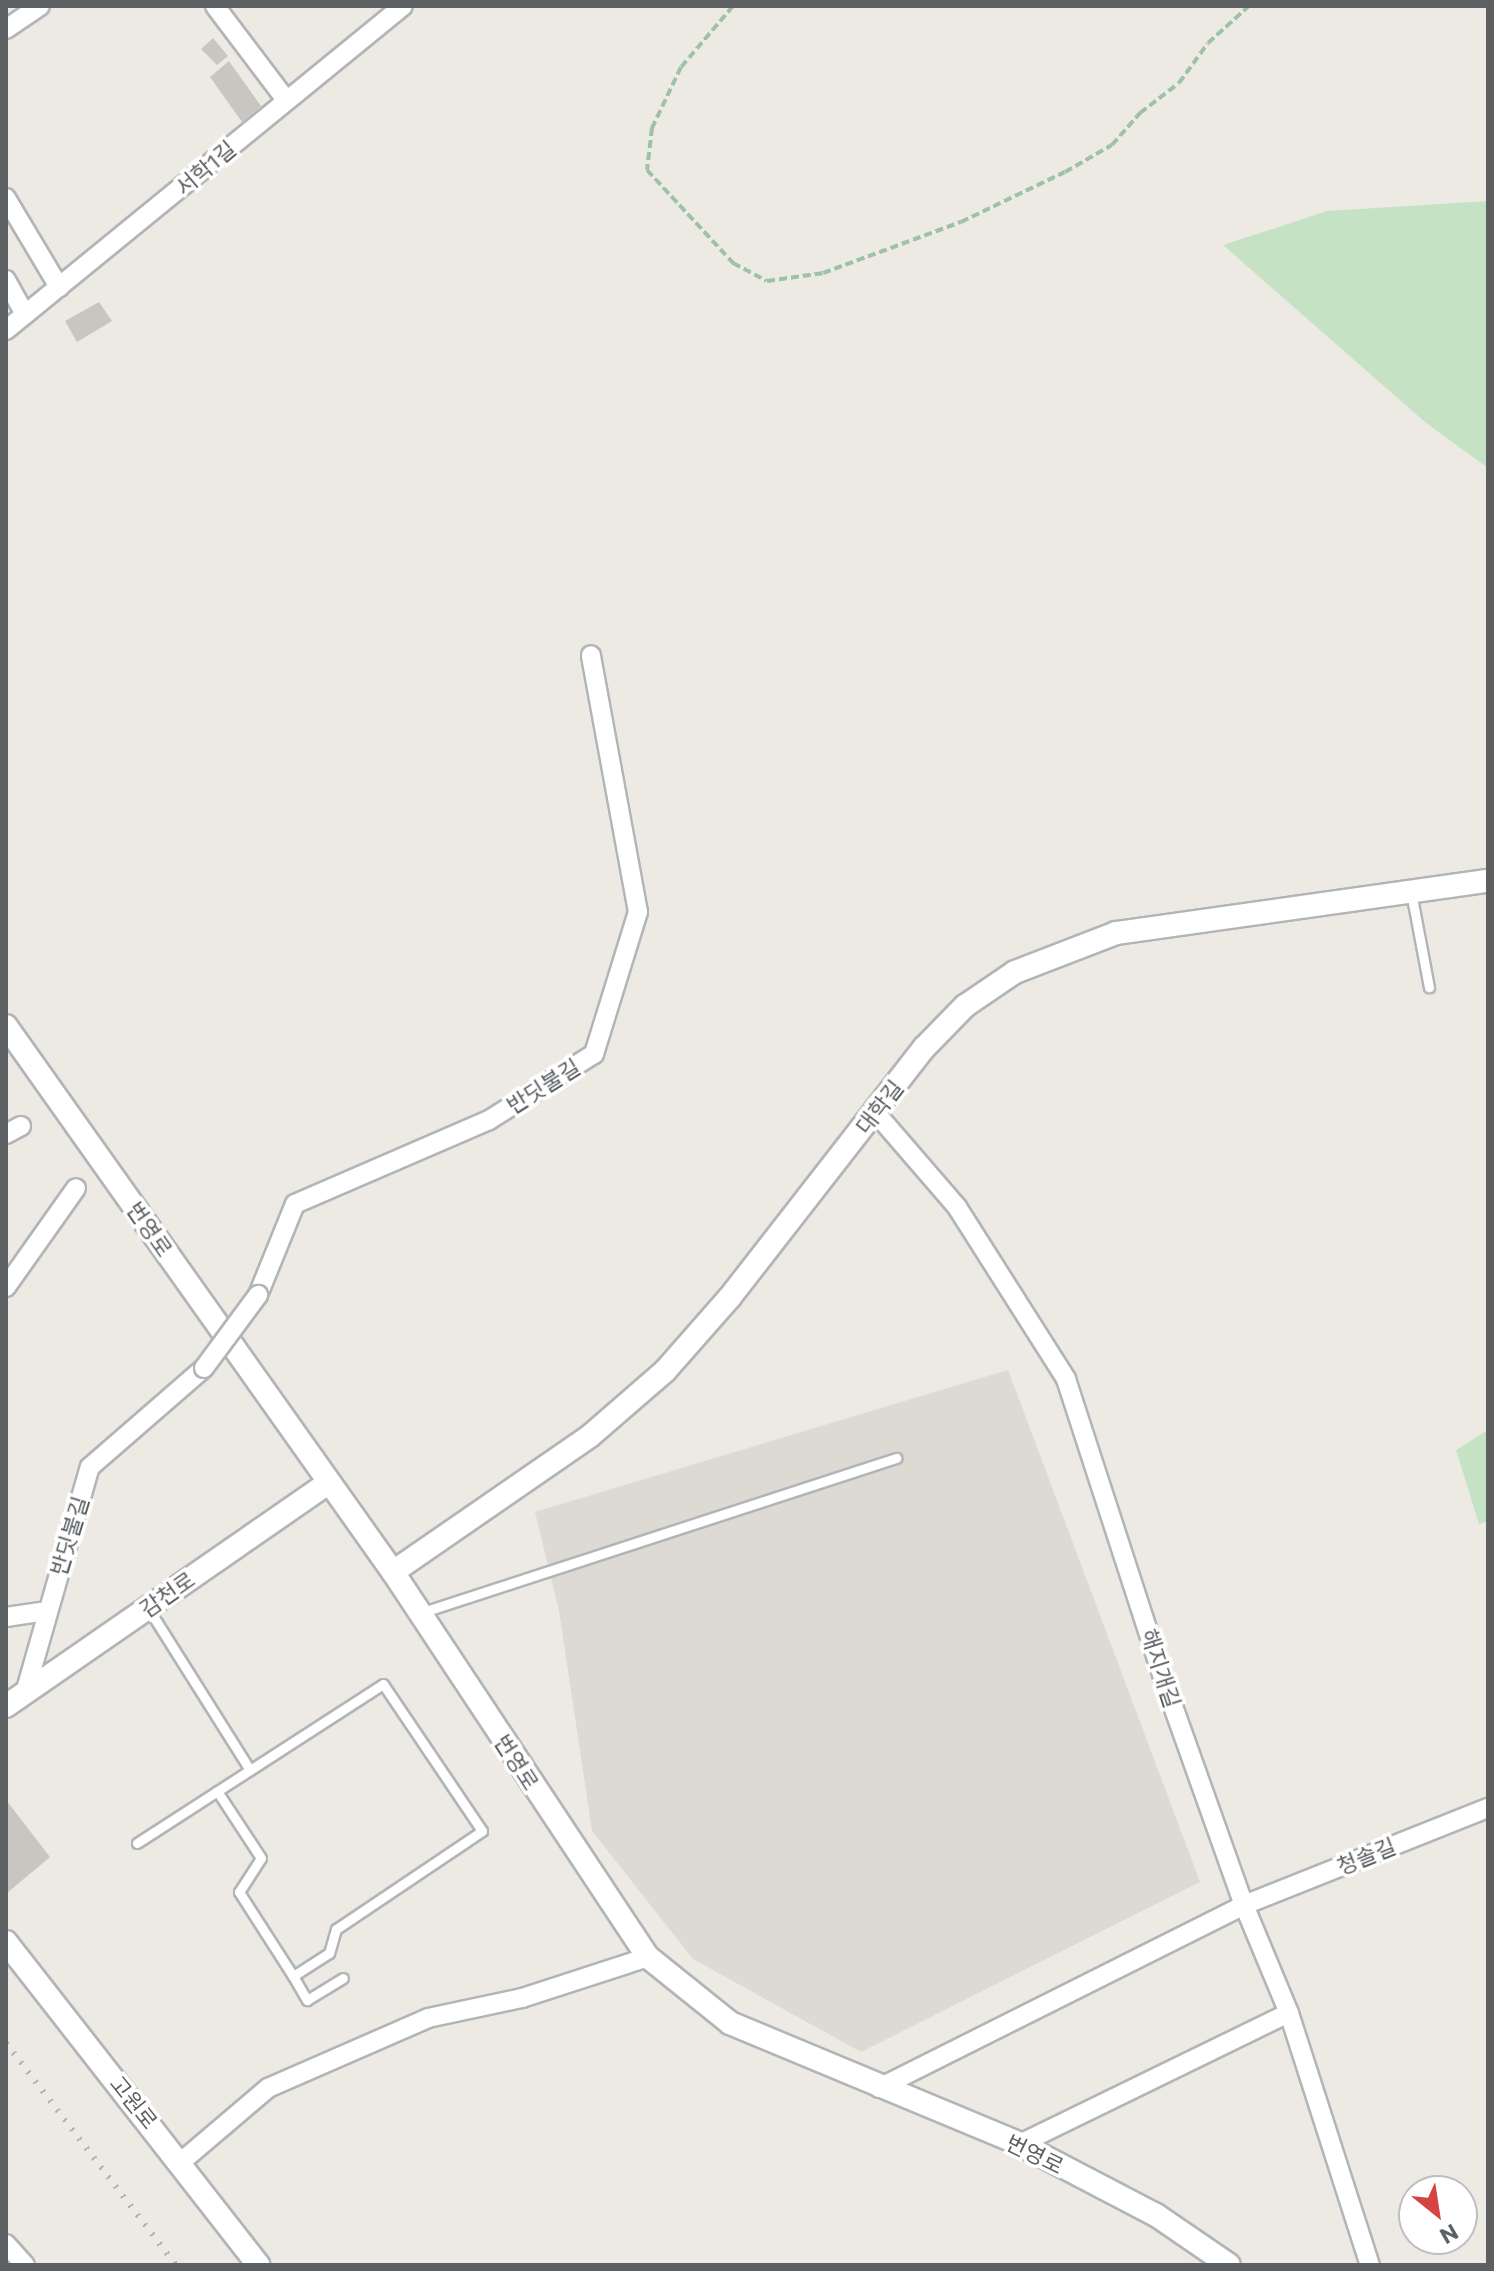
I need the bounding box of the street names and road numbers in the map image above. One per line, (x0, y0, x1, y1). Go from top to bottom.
street label: 서학1길 (170, 135, 240, 201)
street label: 반딧불길 (502, 1053, 584, 1119)
street label: 대학길 (850, 1075, 908, 1139)
street label: 번영로 (122, 1197, 178, 1261)
street label: 반딧불길 (45, 1493, 93, 1579)
street label: 감천로 (135, 1566, 199, 1622)
street label: 해지개길 (1136, 1625, 1186, 1711)
street label: 번영로 (489, 1729, 545, 1795)
street label: 청솔길 (1333, 1832, 1399, 1880)
street label: 고원로 (105, 2070, 163, 2134)
street label: 번영로 (1002, 2129, 1068, 2179)

